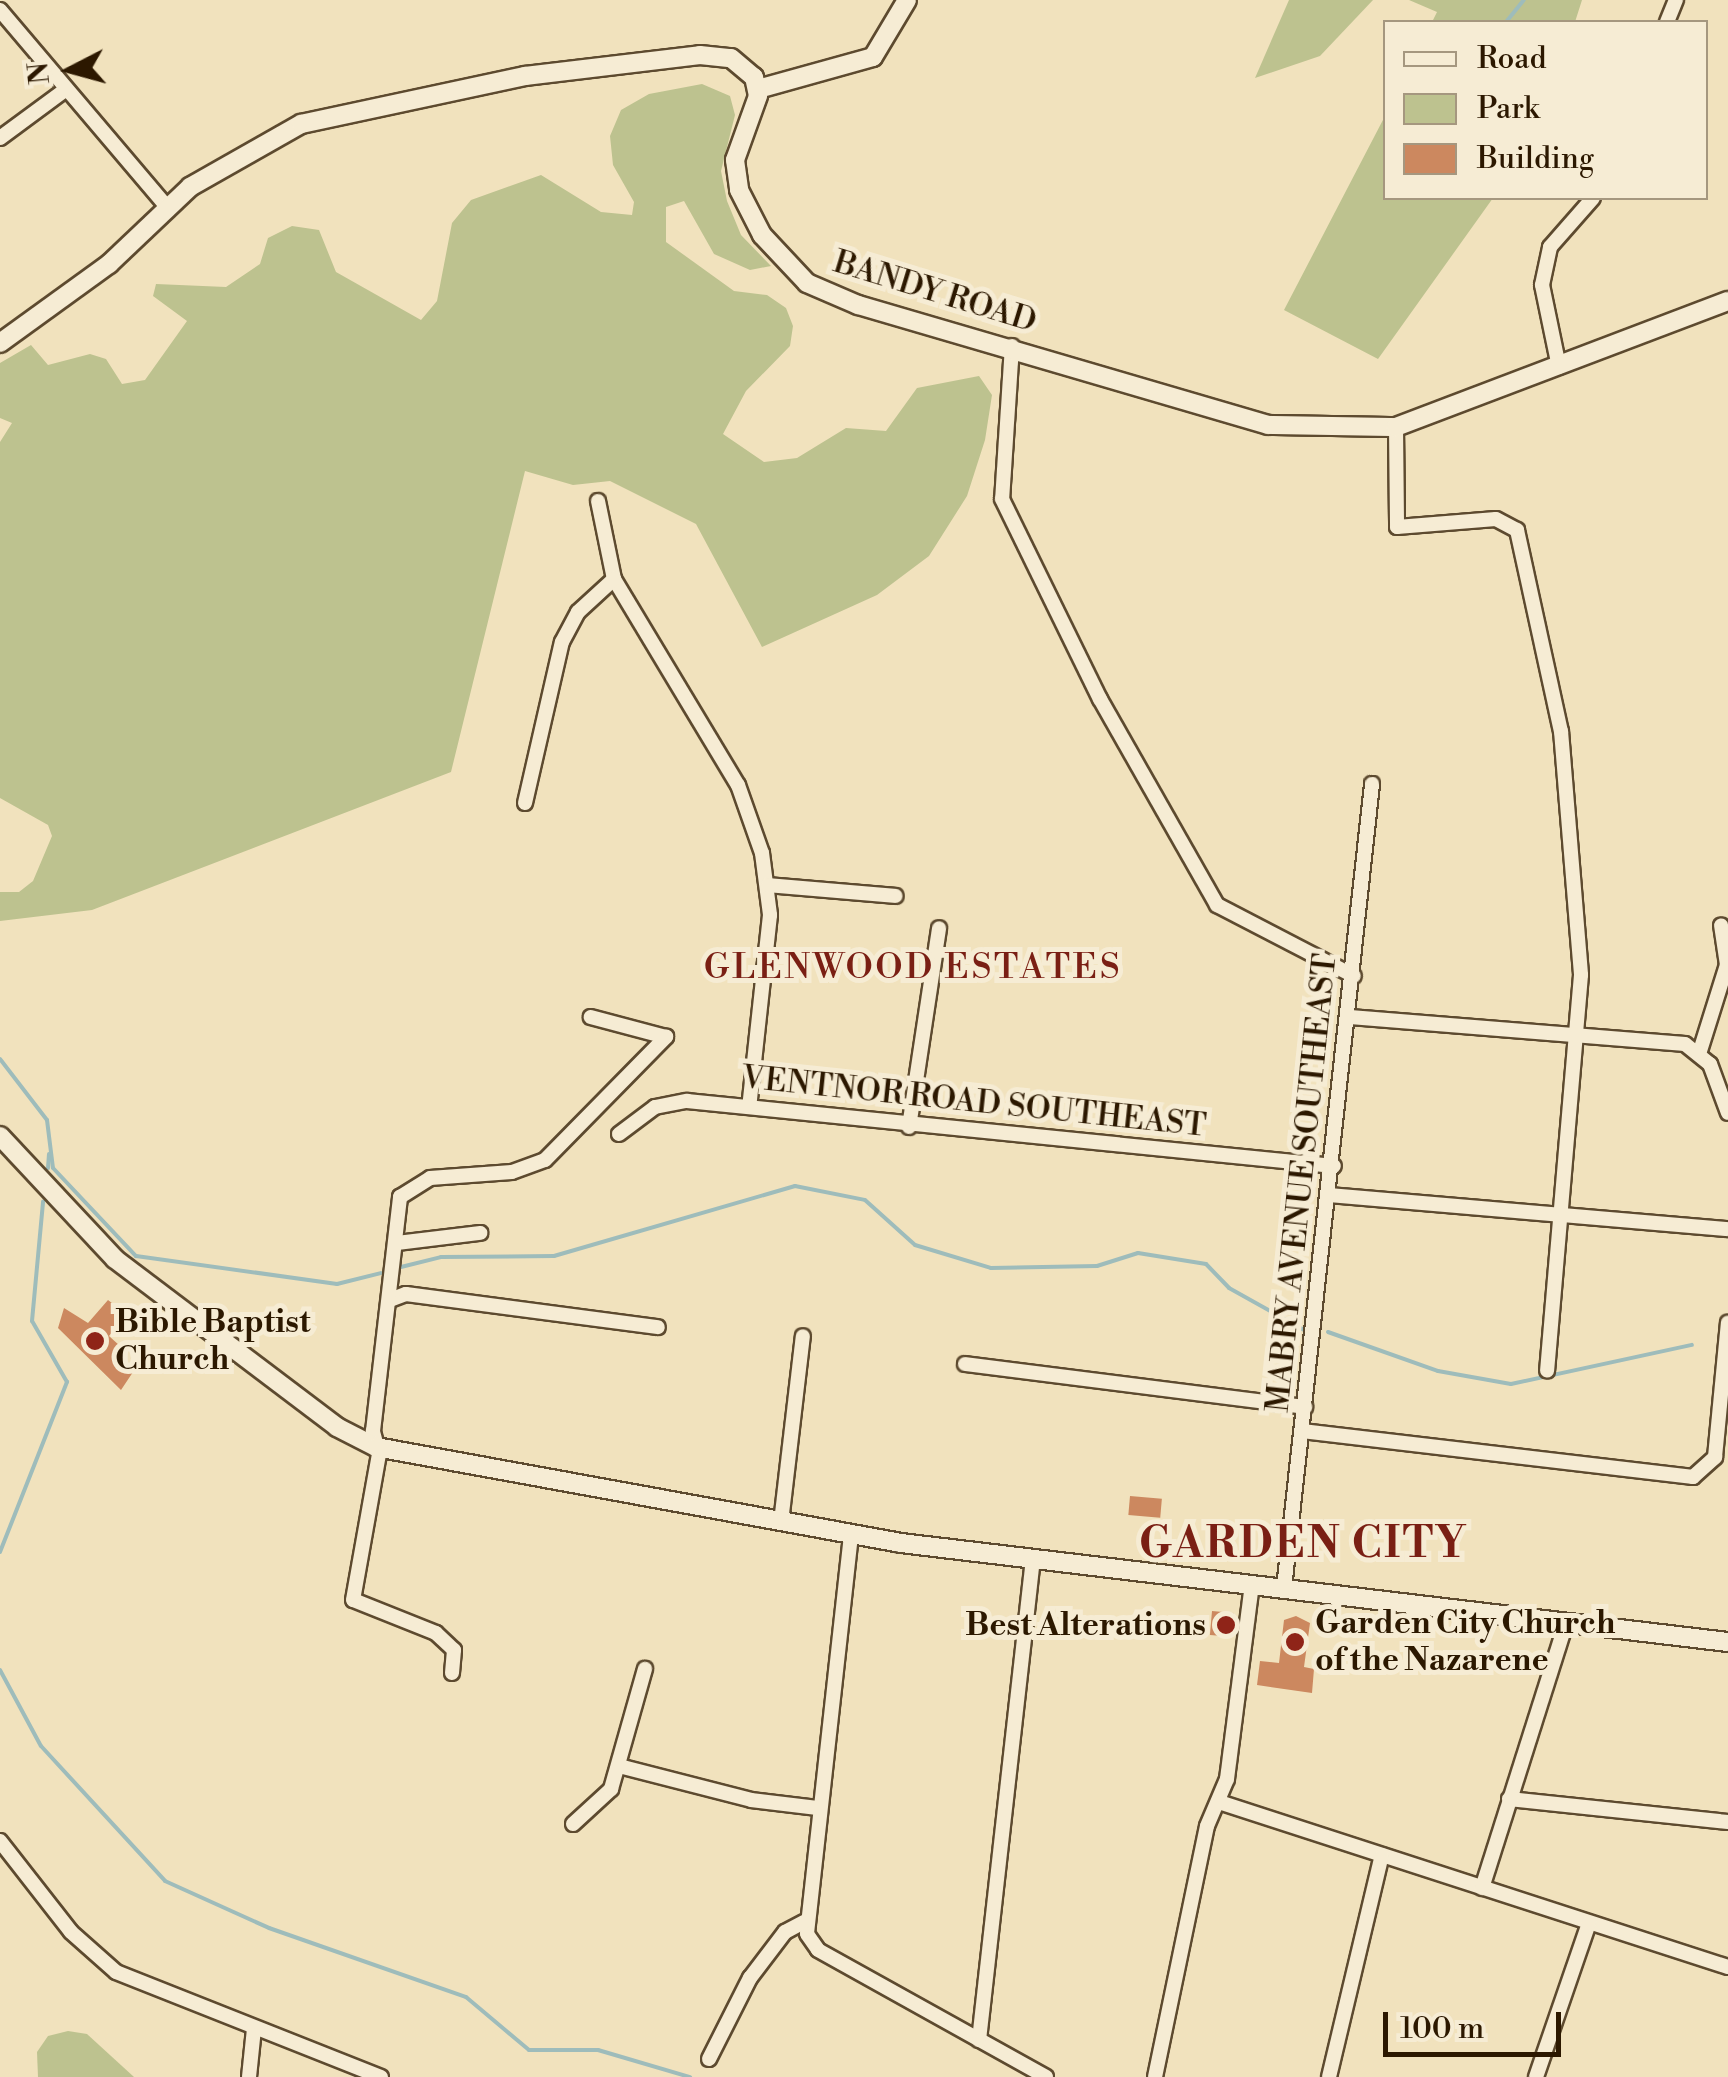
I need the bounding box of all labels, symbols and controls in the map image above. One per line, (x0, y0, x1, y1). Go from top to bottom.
north arrow (20, 20, 120, 120)
legend (1383, 20, 1708, 200)
text: Road (1477, 40, 1547, 78)
text: N (21, 60, 58, 86)
text: Park (1477, 90, 1539, 128)
text: Building (1477, 140, 1594, 178)
street label: BANDY ROAD (829, 243, 1041, 341)
district label: GLENWOOD ESTATES (704, 947, 1122, 989)
street label: MABRY AVENUE SOUTHEAST (1259, 952, 1345, 1414)
street label: VENTNOR ROAD SOUTHEAST (740, 1059, 1208, 1145)
place label: Bible Baptist Church (115, 1304, 311, 1379)
marker: Bible Baptist Church (84, 1330, 106, 1352)
district label: GARDEN CITY (1139, 1520, 1469, 1570)
place label: Garden City Church of the Nazarene (1315, 1605, 1616, 1680)
place label: Best Alterations (965, 1606, 1206, 1644)
marker: Best Alterations (1215, 1614, 1237, 1636)
marker: Garden City Church of the Nazarene (1284, 1631, 1306, 1653)
scale bar (1388, 1992, 1566, 2054)
text: 100 m (1400, 2010, 1484, 2048)

